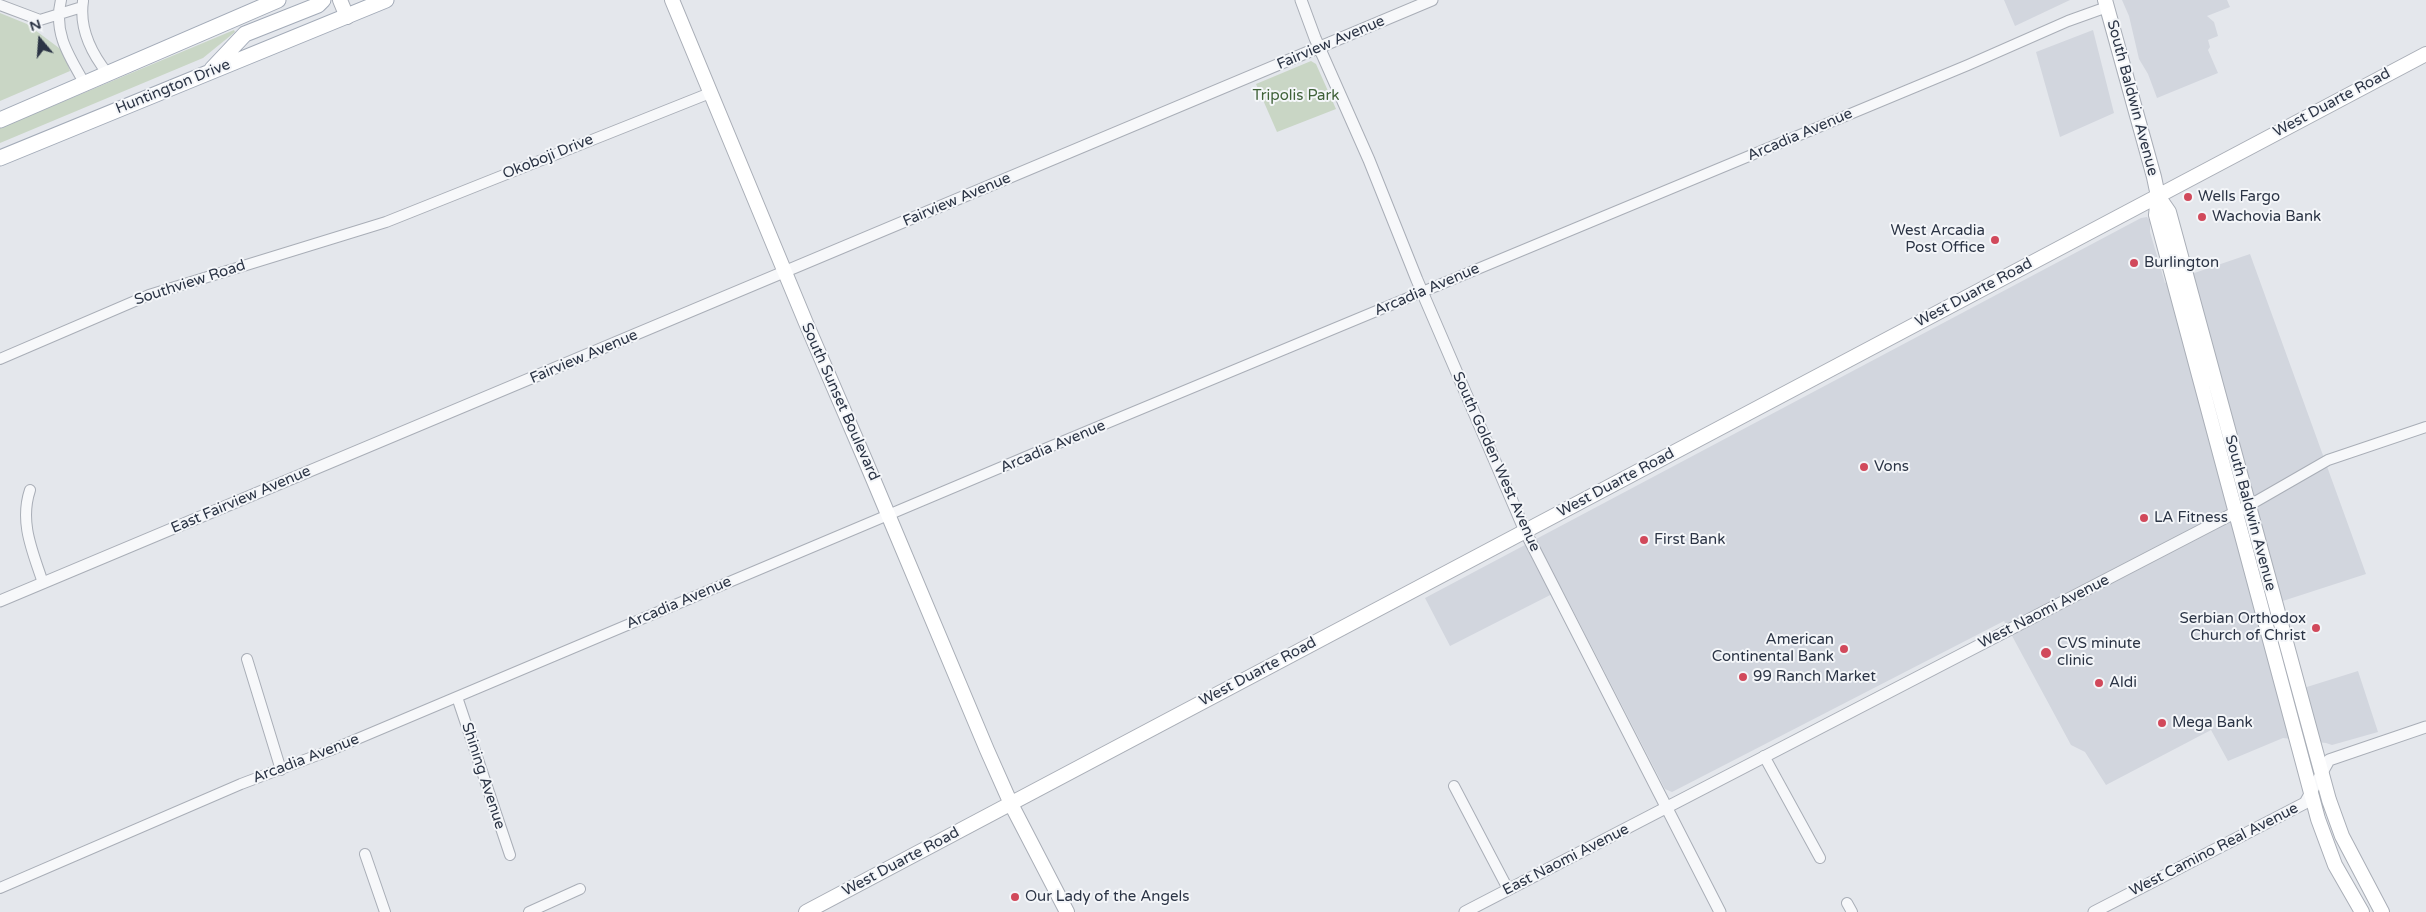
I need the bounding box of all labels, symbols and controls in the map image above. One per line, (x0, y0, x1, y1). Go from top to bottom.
street label: Fairview Avenue (1274, 12, 1388, 74)
north arrow (15, 15, 65, 65)
text: N (27, 15, 43, 35)
street label: South Baldwin Avenue (2103, 18, 2161, 178)
street label: Huntington Drive (113, 56, 233, 118)
street label: West Duarte Road (2270, 65, 2394, 141)
park label: Tripolis Park (1253, 87, 1339, 105)
street label: Arcadia Avenue (1745, 105, 1855, 165)
street label: Okoboji Drive (500, 131, 596, 183)
street label: Fairview Avenue (900, 169, 1014, 231)
place label: Wells Fargo (2198, 188, 2280, 206)
marker: Wells Fargo (2182, 191, 2194, 203)
place label: Wachovia Bank (2212, 208, 2321, 226)
marker: Wachovia Bank (2196, 211, 2208, 223)
place label: West Arcadia Post Office (1891, 222, 1985, 257)
marker: West Arcadia Post Office (1989, 234, 2001, 246)
place label: Burlington (2144, 254, 2219, 272)
street label: West Duarte Road (1912, 255, 2036, 331)
street label: Southview Road (132, 257, 248, 309)
marker: Burlington (2128, 257, 2140, 269)
street label: Arcadia Avenue (1372, 260, 1482, 320)
street label: South Sunset Boulevard (797, 320, 883, 484)
street label: Fairview Avenue (527, 326, 641, 388)
street label: South Golden West Avenue (1448, 369, 1544, 555)
street label: Arcadia Avenue (998, 417, 1108, 477)
street label: South Baldwin Avenue (2221, 433, 2279, 593)
street label: West Duarte Road (1554, 445, 1678, 521)
place label: Vons (1874, 458, 1909, 476)
marker: Vons (1858, 461, 1870, 473)
street label: East Fairview Avenue (168, 462, 314, 538)
place label: LA Fitness (2154, 509, 2228, 527)
marker: LA Fitness (2138, 512, 2150, 524)
place label: First Bank (1654, 531, 1725, 549)
marker: First Bank (1638, 534, 1650, 546)
street label: West Naomi Avenue (1976, 571, 2112, 653)
street label: Arcadia Avenue (624, 573, 734, 633)
place label: Serbian Orthodox Church of Christ (2180, 610, 2306, 645)
marker: Serbian Orthodox Church of Christ (2310, 622, 2322, 634)
place label: American Continental Bank (1712, 631, 1834, 666)
street label: West Duarte Road (1196, 634, 1320, 710)
place label: CVS minute clinic (2057, 635, 2141, 670)
marker: American Continental Bank (1838, 643, 1850, 655)
marker: CVS minute clinic (2039, 646, 2053, 660)
place label: 99 Ranch Market (1753, 668, 1876, 686)
marker: 99 Ranch Market (1737, 671, 1749, 683)
place label: Aldi (2109, 674, 2137, 692)
marker: Aldi (2093, 677, 2105, 689)
place label: Mega Bank (2172, 714, 2253, 732)
marker: Mega Bank (2156, 717, 2168, 729)
street label: Shining Avenue (457, 720, 509, 832)
street label: Arcadia Avenue (250, 730, 362, 788)
street label: West Camino Real Avenue (2127, 799, 2301, 901)
street label: East Naomi Avenue (1500, 820, 1632, 900)
street label: West Duarte Road (839, 824, 963, 900)
place label: Our Lady of the Angels (1025, 888, 1189, 906)
marker: Our Lady of the Angels (1009, 891, 1021, 903)

